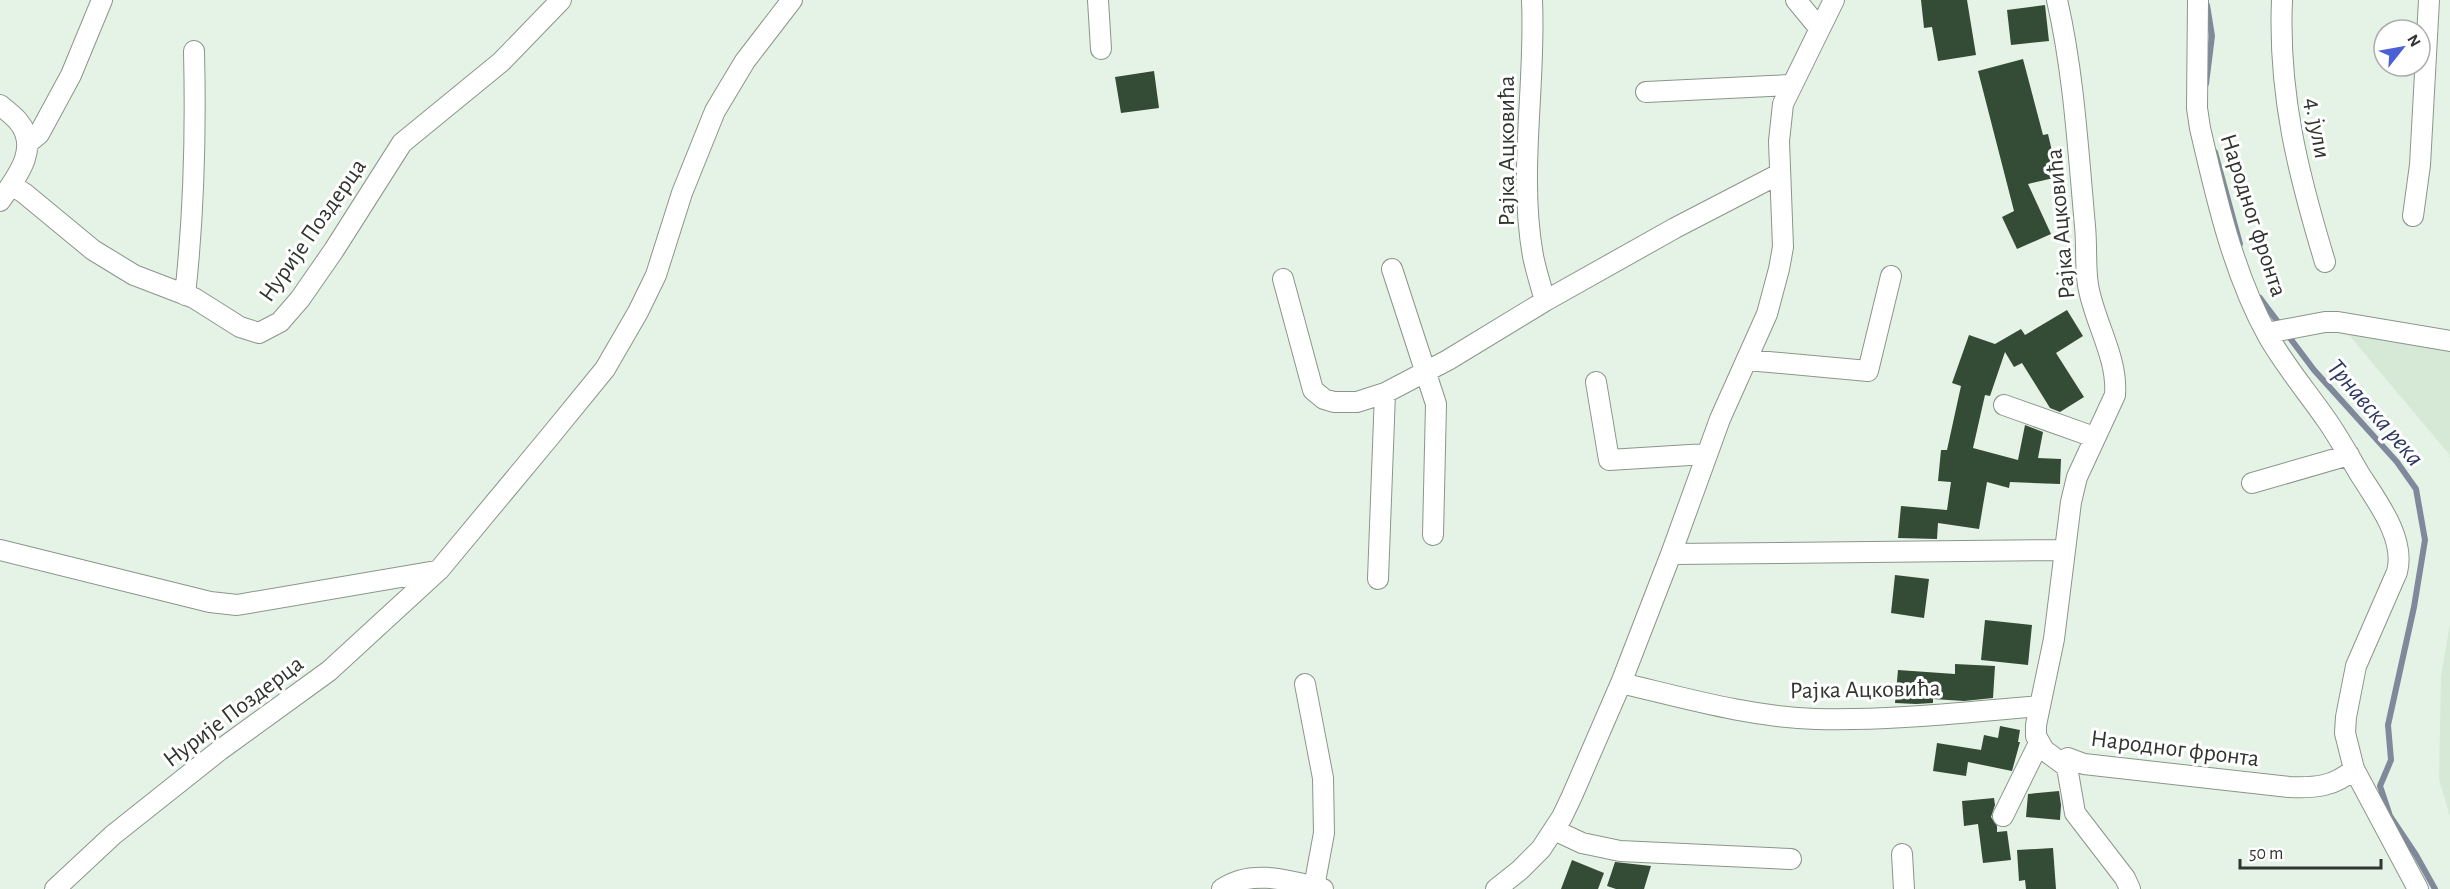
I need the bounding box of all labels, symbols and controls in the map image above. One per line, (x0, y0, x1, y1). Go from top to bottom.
north arrow (2372, 18, 2432, 78)
text: N (2404, 32, 2424, 50)
street label: Рајка Ацковића (1495, 76, 1519, 226)
street label: 4. јули (2300, 96, 2334, 160)
street label: Народног фронта (2215, 131, 2291, 300)
street label: Рајка Ацковића (2042, 148, 2080, 300)
street label: Нурије Поздерца (255, 155, 371, 306)
water label: Трнавска река (2322, 354, 2428, 471)
street label: Нурије Поздерца (159, 652, 308, 772)
street label: Рајка Ацковића (1789, 677, 1941, 703)
street label: Народног фронта (2089, 727, 2261, 771)
scale bar (2240, 832, 2381, 870)
text: 50 m (2249, 845, 2283, 863)

